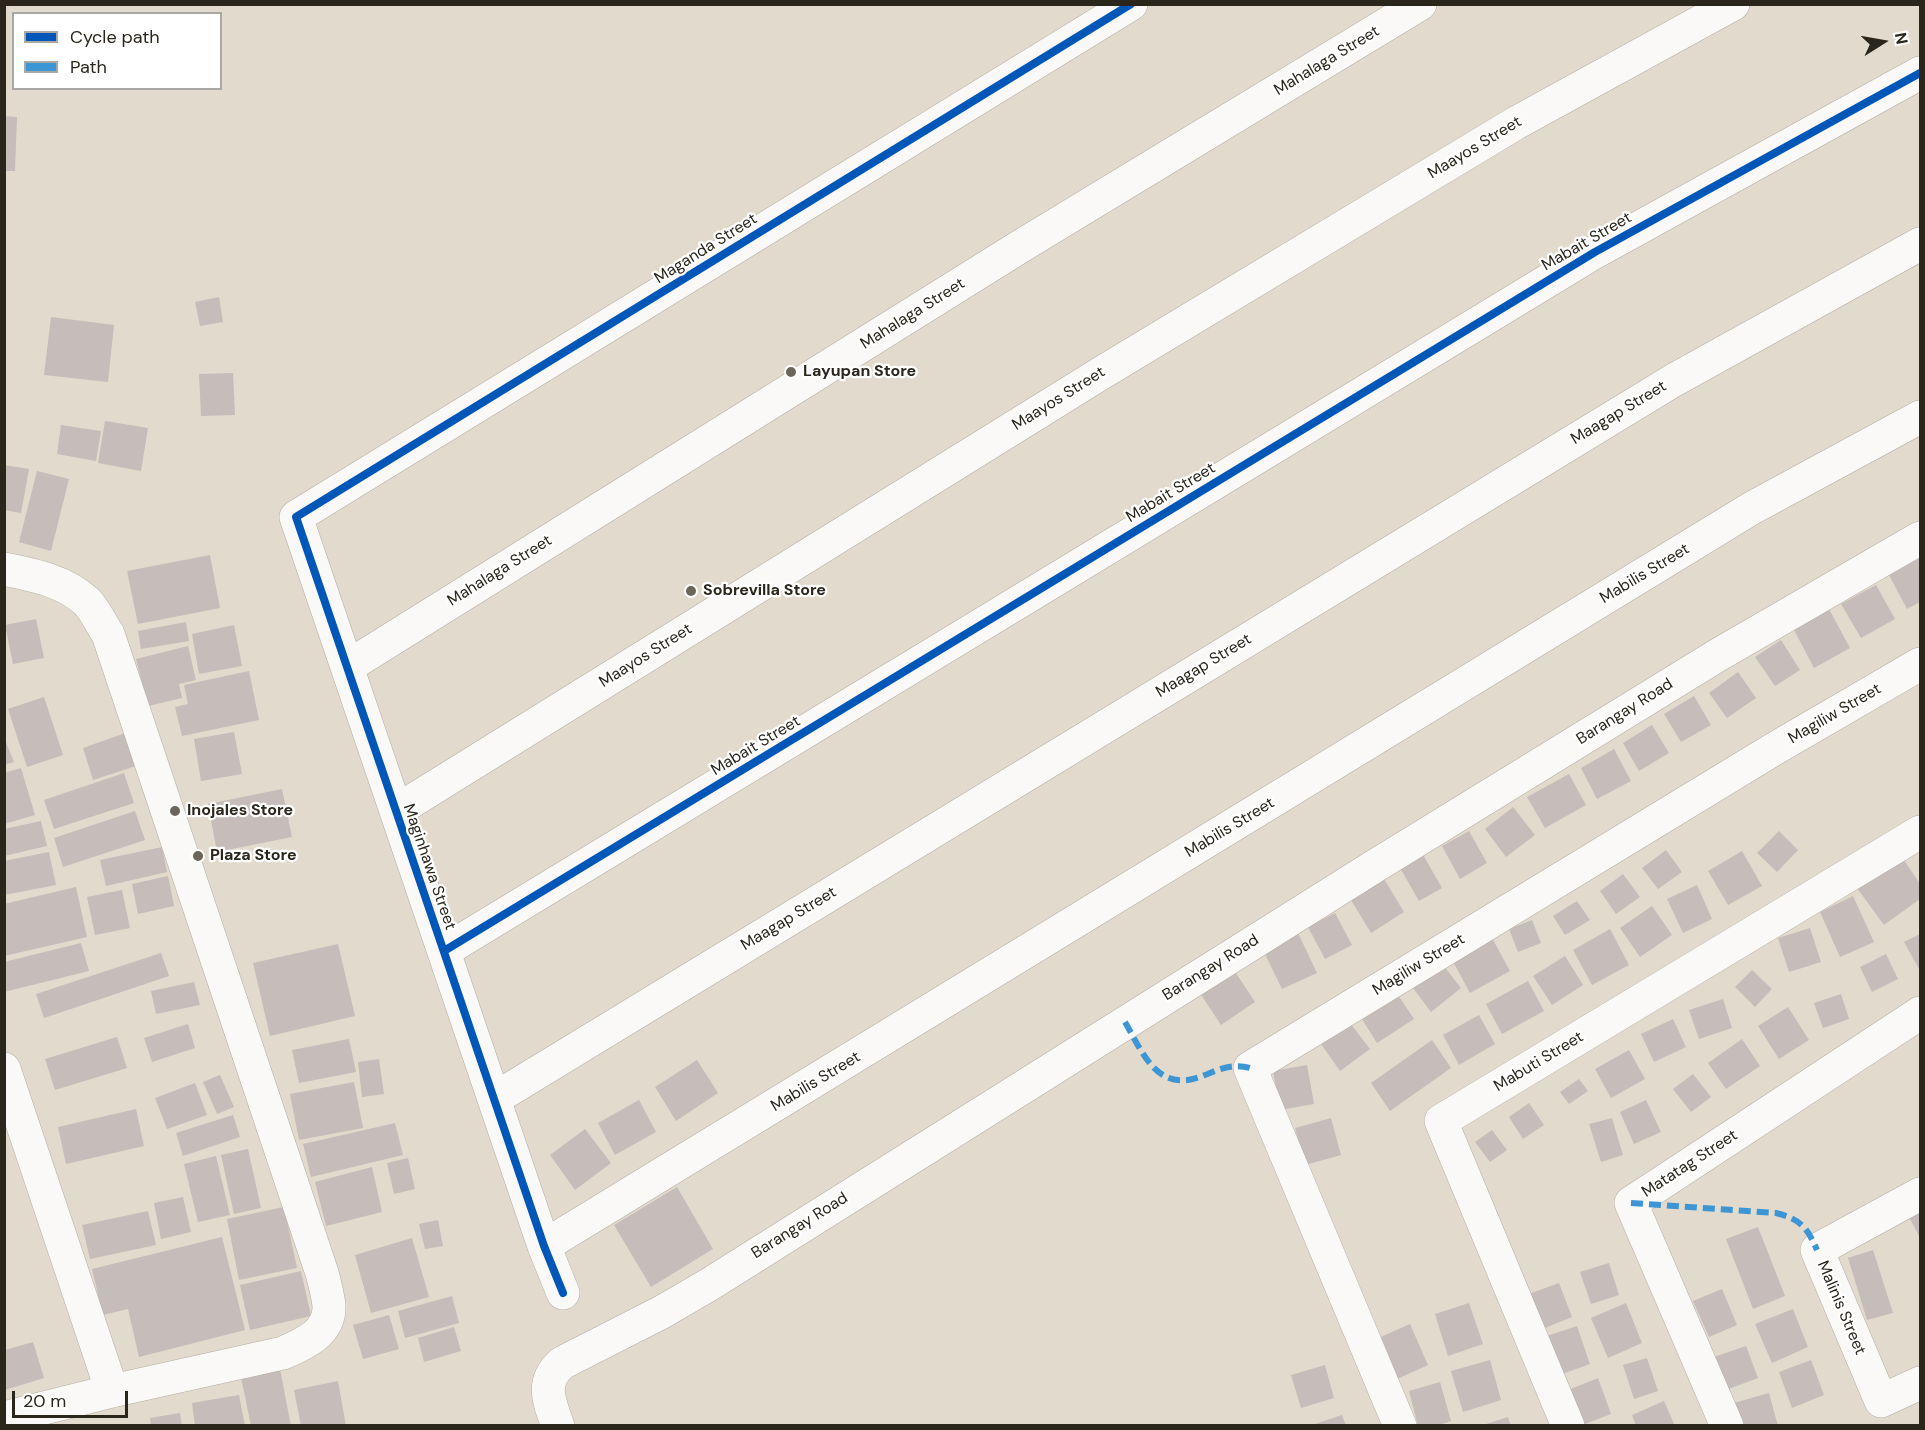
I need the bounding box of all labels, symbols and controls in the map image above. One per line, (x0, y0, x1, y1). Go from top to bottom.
legend (12, 12, 222, 90)
north arrow (1853, 12, 1913, 72)
street label: Mahalaga Street (1271, 22, 1383, 100)
text: Cycle path (70, 25, 160, 49)
text: N (1890, 31, 1913, 46)
text: Path (70, 55, 107, 79)
street label: Maayos Street (1425, 113, 1525, 183)
street label: Mabait Street (1539, 209, 1635, 275)
street label: Maganda Street (651, 210, 761, 288)
street label: Mahalaga Street (857, 274, 969, 354)
place label: Layupan Store (803, 362, 916, 382)
street label: Maayos Street (1009, 363, 1109, 435)
marker: Layupan Store (784, 365, 798, 379)
street label: Maagap Street (1568, 377, 1670, 449)
street label: Mabait Street (1123, 459, 1219, 527)
street label: Mahalaga Street (444, 531, 556, 611)
street label: Mabilis Street (1597, 540, 1693, 608)
place label: Sobrevilla Store (703, 581, 826, 601)
marker: Sobrevilla Store (684, 584, 698, 598)
street label: Maayos Street (596, 620, 696, 692)
street label: Maagap Street (1153, 630, 1255, 702)
street label: Barangay Road (1573, 675, 1677, 749)
street label: Magiliw Street (1785, 680, 1885, 748)
street label: Mabait Street (708, 712, 804, 780)
street label: Mabilis Street (1182, 794, 1278, 862)
place label: Inojales Store (187, 801, 293, 821)
street label: Maginhawa Street (398, 801, 460, 933)
marker: Inojales Store (168, 804, 182, 818)
place label: Plaza Store (210, 846, 297, 866)
marker: Plaza Store (191, 849, 205, 863)
street label: Maagap Street (738, 883, 840, 955)
street label: Magiliw Street (1369, 930, 1469, 1000)
street label: Barangay Road (1159, 931, 1263, 1005)
street label: Mabuti Street (1491, 1028, 1587, 1096)
street label: Mabilis Street (768, 1048, 864, 1116)
street label: Matatag Street (1639, 1126, 1741, 1202)
street label: Barangay Road (748, 1189, 852, 1263)
street label: Malinis Street (1813, 1258, 1869, 1358)
scale bar (15, 1379, 130, 1417)
text: 20 m (23, 1389, 66, 1413)

